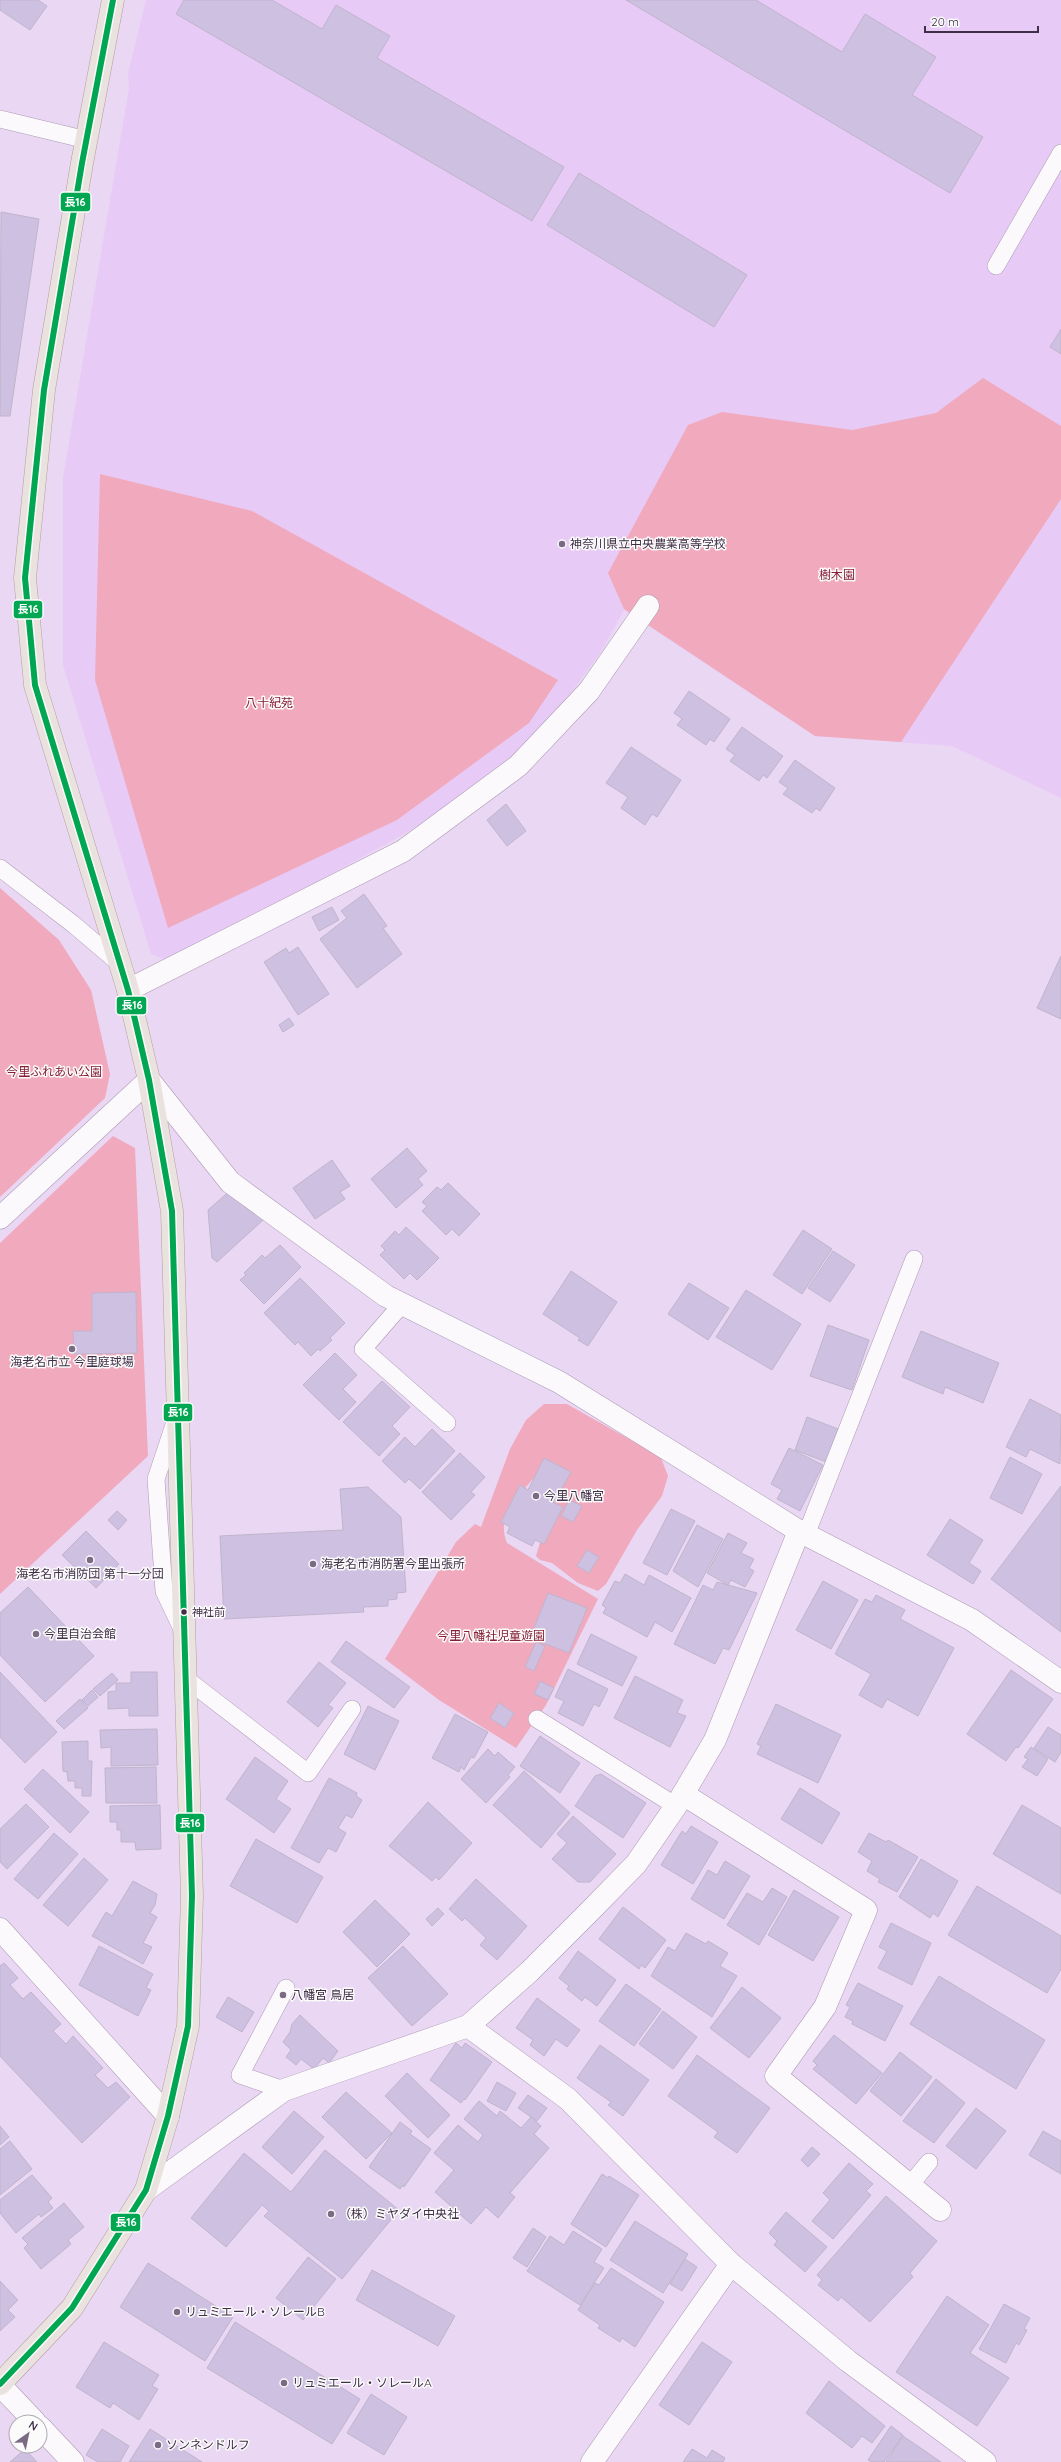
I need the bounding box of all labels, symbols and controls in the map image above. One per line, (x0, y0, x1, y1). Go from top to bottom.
scale bar (925, 8, 1038, 34)
text: 20 m (931, 14, 959, 29)
line badge: 長16 (60, 192, 91, 212)
text: 長16 (64, 195, 86, 209)
place label: 神奈川県立中央農業高等学校 (570, 536, 726, 551)
marker: 神奈川県立中央農業高等学校 (557, 539, 567, 549)
park label: 樹木園 (819, 567, 855, 582)
line badge: 長16 (13, 600, 43, 619)
text: 長16 (17, 602, 39, 616)
park label: 八十紀苑 (245, 695, 293, 710)
line badge: 長16 (116, 996, 147, 1015)
text: 長16 (121, 998, 143, 1012)
park label: 今里ふれあい公園 (6, 1064, 102, 1079)
marker: 海老名市立 今里庭球場 (67, 1344, 77, 1354)
place label: 海老名市立 今里庭球場 (10, 1354, 134, 1369)
line badge: 長16 (163, 1403, 193, 1422)
text: 長16 (167, 1405, 189, 1419)
place label: 今里八幡宮 (544, 1488, 604, 1503)
marker: 今里八幡宮 (531, 1491, 541, 1501)
marker: 海老名市消防団 第十一分団 (85, 1555, 95, 1565)
place label: 海老名市消防署今里出張所 (321, 1556, 465, 1571)
marker: 海老名市消防署今里出張所 (308, 1559, 318, 1569)
place label: 海老名市消防団 第十一分団 (16, 1566, 164, 1581)
place label: 神社前 (192, 1605, 225, 1619)
marker: 神社前 (179, 1607, 189, 1617)
place label: 今里自治会館 (44, 1626, 116, 1641)
park label: 今里八幡社児童遊園 (437, 1628, 545, 1643)
marker: 今里自治会館 (31, 1629, 41, 1639)
line badge: 長16 (175, 1813, 205, 1833)
text: 長16 (179, 1816, 201, 1830)
place label: 八幡宮 鳥居 (291, 1987, 354, 2002)
marker: 八幡宮 鳥居 (278, 1990, 288, 2000)
place label: （株）ミヤダイ中央社 (339, 2206, 459, 2221)
marker: （株）ミヤダイ中央社 (326, 2209, 336, 2219)
line badge: 長16 (110, 2213, 141, 2232)
text: 長16 (115, 2215, 137, 2229)
place label: リュミエール・ソレールB (185, 2304, 325, 2319)
marker: リュミエール・ソレールB (172, 2307, 182, 2317)
place label: リュミエール・ソレールA (292, 2375, 432, 2390)
marker: リュミエール・ソレールA (279, 2378, 289, 2388)
north arrow (8, 2414, 48, 2454)
text: N (26, 2418, 41, 2434)
place label: ソンネンドルフ (166, 2437, 250, 2452)
marker: ソンネンドルフ (153, 2440, 163, 2450)

